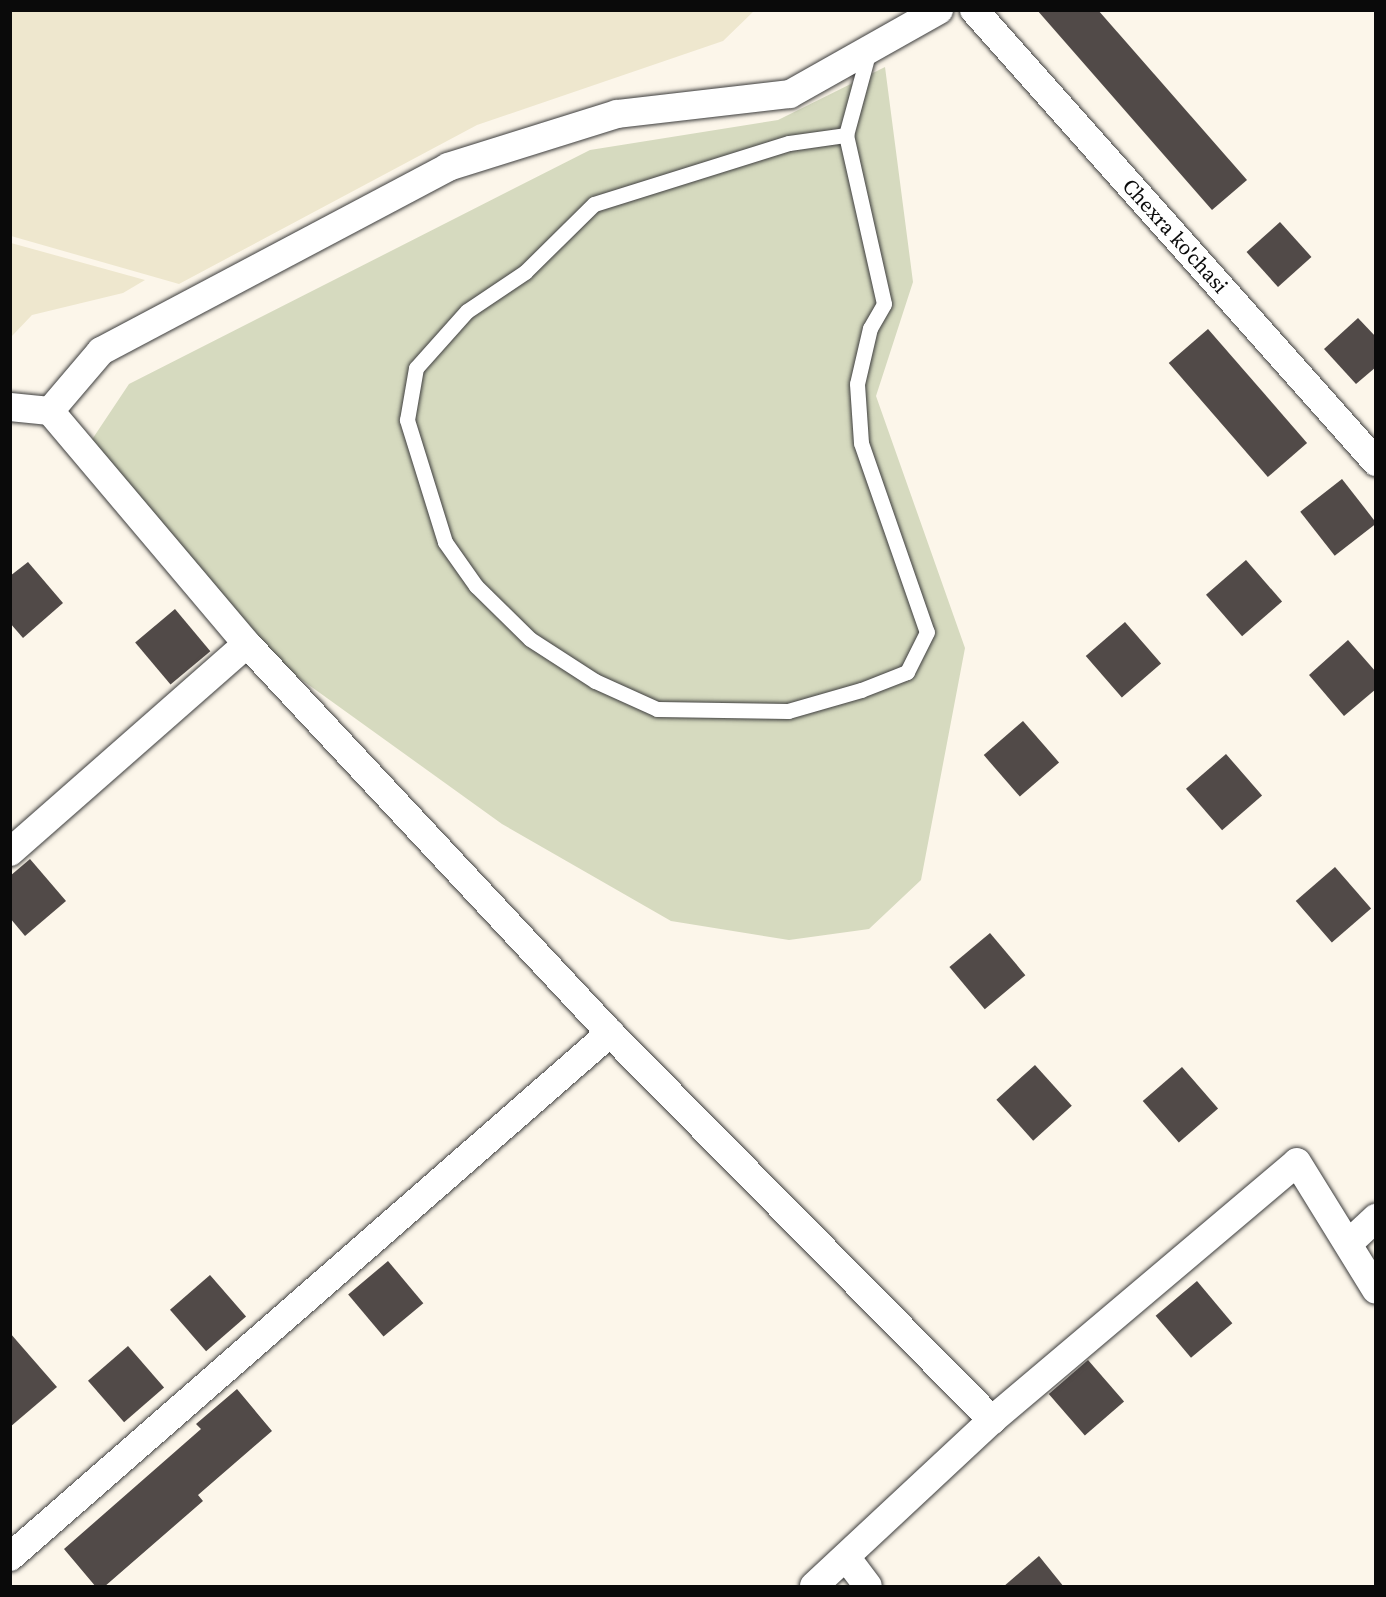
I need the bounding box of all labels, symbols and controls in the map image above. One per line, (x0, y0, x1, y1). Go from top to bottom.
street label: Chexra ko'chasi (1117, 174, 1233, 298)

